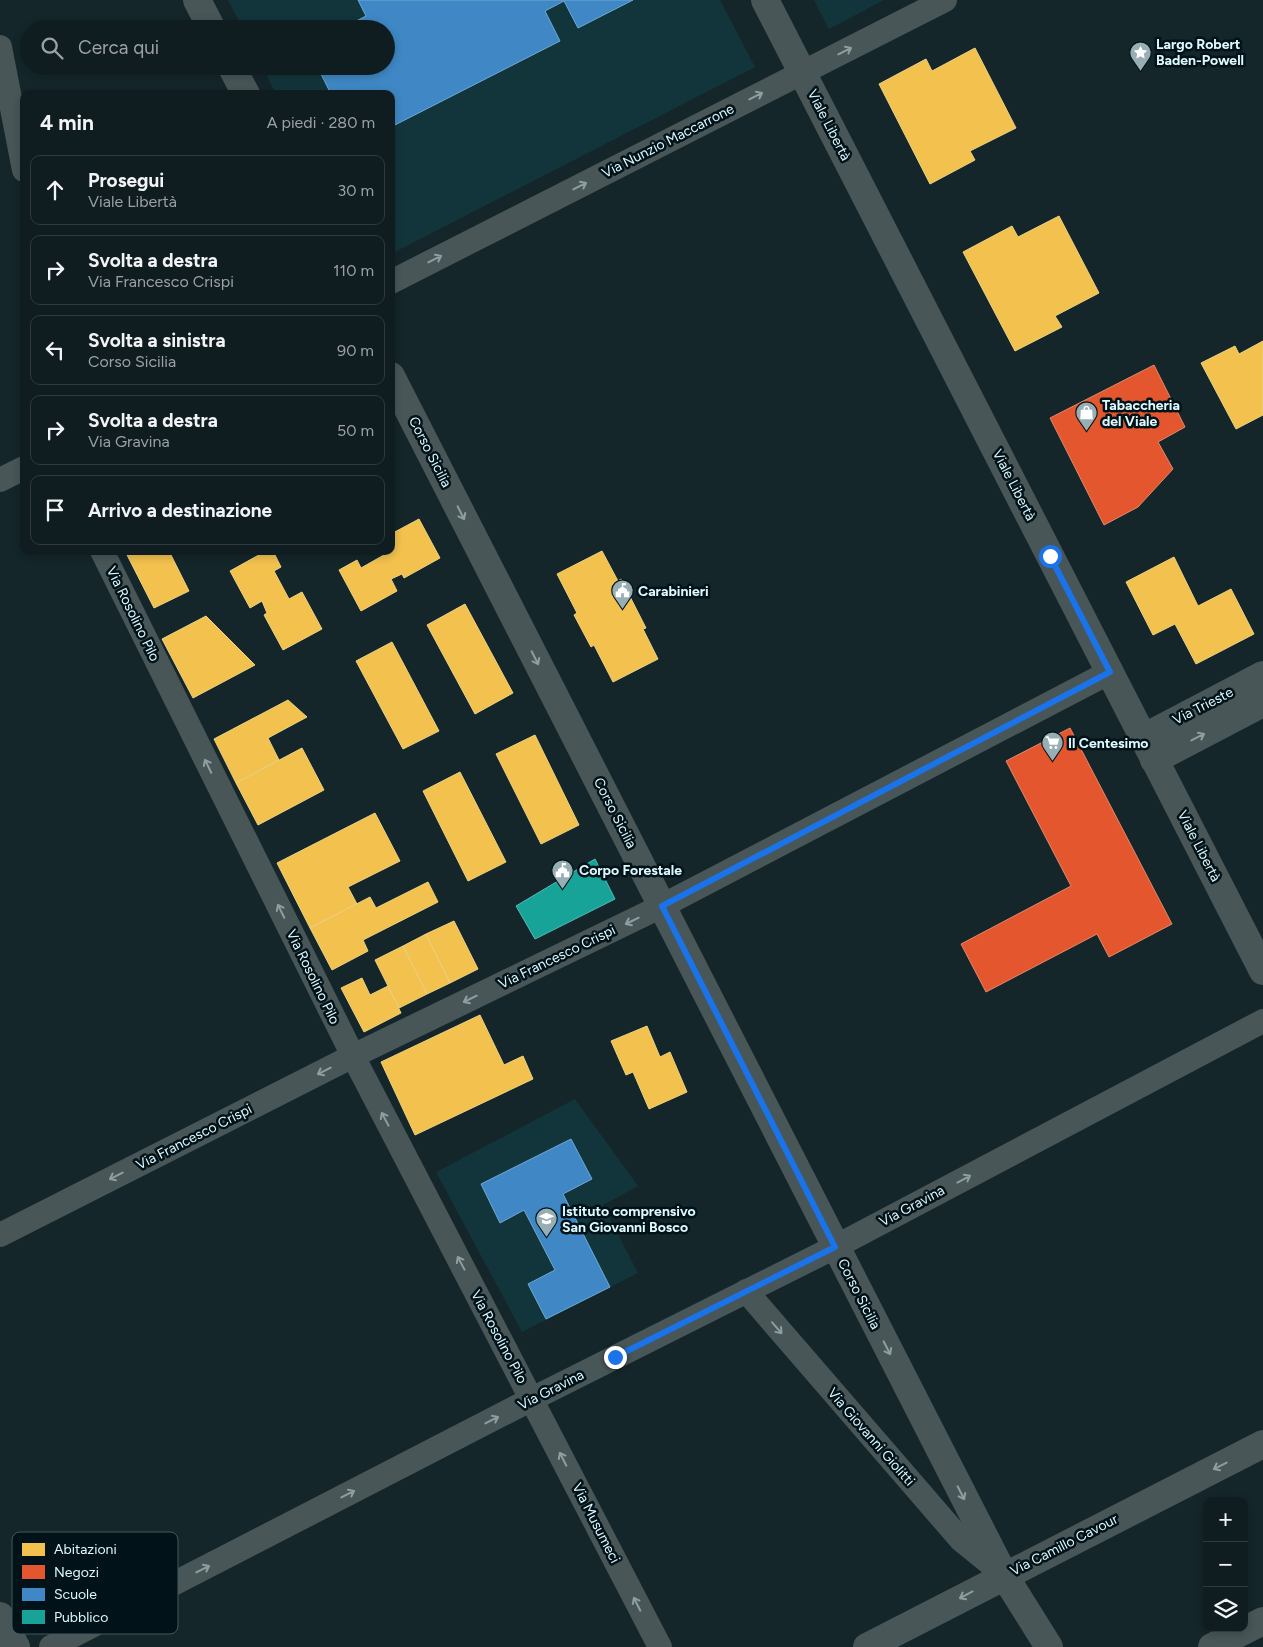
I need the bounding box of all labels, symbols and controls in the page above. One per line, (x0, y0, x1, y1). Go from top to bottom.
search box (20, 20, 395, 75)
icon: search (38, 34, 66, 62)
text: Cerca qui (78, 36, 159, 59)
place label: Largo Robert Baden-Powell (1156, 36, 1244, 69)
place icon: Largo Robert Baden-Powell (1128, 40, 1152, 71)
one-way arrow (838, 46, 853, 56)
street label: Viale Libertà (804, 86, 854, 164)
one-way arrow (748, 91, 763, 101)
street label: Via Nunzio Maccarrone (599, 100, 737, 182)
text: 4 min (40, 110, 94, 135)
text: A piedi · 280 m (267, 113, 375, 132)
text: Prosegui (88, 169, 164, 192)
icon: ahead (41, 176, 69, 204)
text: 30 m (337, 181, 374, 200)
one-way arrow (572, 181, 587, 191)
text: Viale Libertà (88, 192, 177, 211)
text: Svolta a destra (88, 249, 218, 272)
one-way arrow (427, 254, 442, 263)
icon: right (41, 256, 69, 284)
text: 110 m (333, 261, 374, 280)
text: Via Francesco Crispi (88, 272, 234, 291)
text: Svolta a sinistra (88, 329, 226, 352)
icon: left (41, 336, 69, 364)
text: 90 m (337, 341, 374, 360)
text: Corso Sicilia (88, 352, 176, 371)
place label: Tabaccheria del Viale (1102, 397, 1180, 430)
shop icon: Tabaccheria del Viale (1074, 401, 1098, 432)
text: Svolta a destra (88, 409, 218, 432)
street label: Corso Sicilia (405, 414, 455, 490)
icon: right (41, 416, 69, 444)
text: 50 m (337, 421, 374, 440)
text: Via Gravina (88, 432, 170, 451)
street label: Viale Libertà (989, 446, 1039, 524)
icon: arrive (41, 496, 69, 524)
text: Arrivo a destinazione (88, 499, 272, 522)
one-way arrow (457, 505, 466, 520)
route start (1039, 545, 1062, 568)
street label: Via Rosolino Pilo (103, 564, 163, 664)
public building icon: Carabinieri (610, 579, 634, 610)
place label: Carabinieri (638, 583, 709, 600)
one-way arrow (530, 650, 540, 665)
street label: Via Trieste (1170, 683, 1236, 728)
supermarket icon: Il Centesimo (1040, 731, 1064, 762)
one-way arrow (1190, 732, 1205, 742)
place label: Il Centesimo (1068, 735, 1148, 752)
one-way arrow (203, 759, 212, 774)
street label: Corso Sicilia (590, 775, 640, 851)
street label: Viale Libertà (1174, 807, 1224, 885)
public building icon: Corpo Forestale (551, 858, 575, 889)
place label: Corpo Forestale (579, 862, 682, 879)
one-way arrow (276, 904, 286, 919)
one-way arrow (625, 917, 640, 926)
street label: Via Francesco Crispi (496, 921, 618, 993)
street label: Via Rosolino Pilo (283, 927, 343, 1027)
one-way arrow (463, 995, 478, 1005)
one-way arrow (317, 1067, 332, 1076)
street label: Via Francesco Crispi (133, 1100, 255, 1174)
one-way arrow (380, 1112, 390, 1127)
one-way arrow (109, 1171, 124, 1181)
one-way arrow (956, 1174, 971, 1183)
street label: Via Gravina (876, 1182, 948, 1230)
place label: Istituto comprensivo San Giovanni Bosco (562, 1203, 696, 1236)
school or university icon: Istituto comprensivo San Giovanni Bosco (534, 1207, 558, 1238)
one-way arrow (456, 1256, 465, 1271)
street label: Corso Sicilia (834, 1256, 884, 1332)
street label: Via Rosolino Pilo (467, 1287, 531, 1387)
one-way arrow (772, 1321, 783, 1334)
one-way arrow (883, 1340, 892, 1355)
route end (604, 1346, 627, 1369)
street label: Via Gravina (515, 1366, 587, 1414)
street label: Via Giovanni Giolitti (824, 1385, 918, 1489)
one-way arrow (484, 1415, 499, 1424)
one-way arrow (558, 1452, 567, 1467)
one-way arrow (1212, 1461, 1227, 1471)
street label: Via Musumeci (568, 1480, 624, 1566)
one-way arrow (956, 1485, 966, 1500)
one-way arrow (340, 1489, 355, 1499)
map controls (1203, 1497, 1248, 1632)
button: + (1203, 1497, 1248, 1542)
street label: Via Camillo Cavour (1007, 1510, 1121, 1579)
legend (12, 1532, 178, 1634)
text: Abitazioni (54, 1541, 117, 1558)
button: − (1203, 1542, 1248, 1587)
text: Negozi (54, 1564, 99, 1581)
one-way arrow (195, 1564, 210, 1573)
text: Scuole (54, 1586, 97, 1603)
button: layers (1203, 1587, 1248, 1632)
one-way arrow (958, 1590, 973, 1600)
one-way arrow (632, 1596, 642, 1611)
text: Pubblico (54, 1609, 108, 1626)

